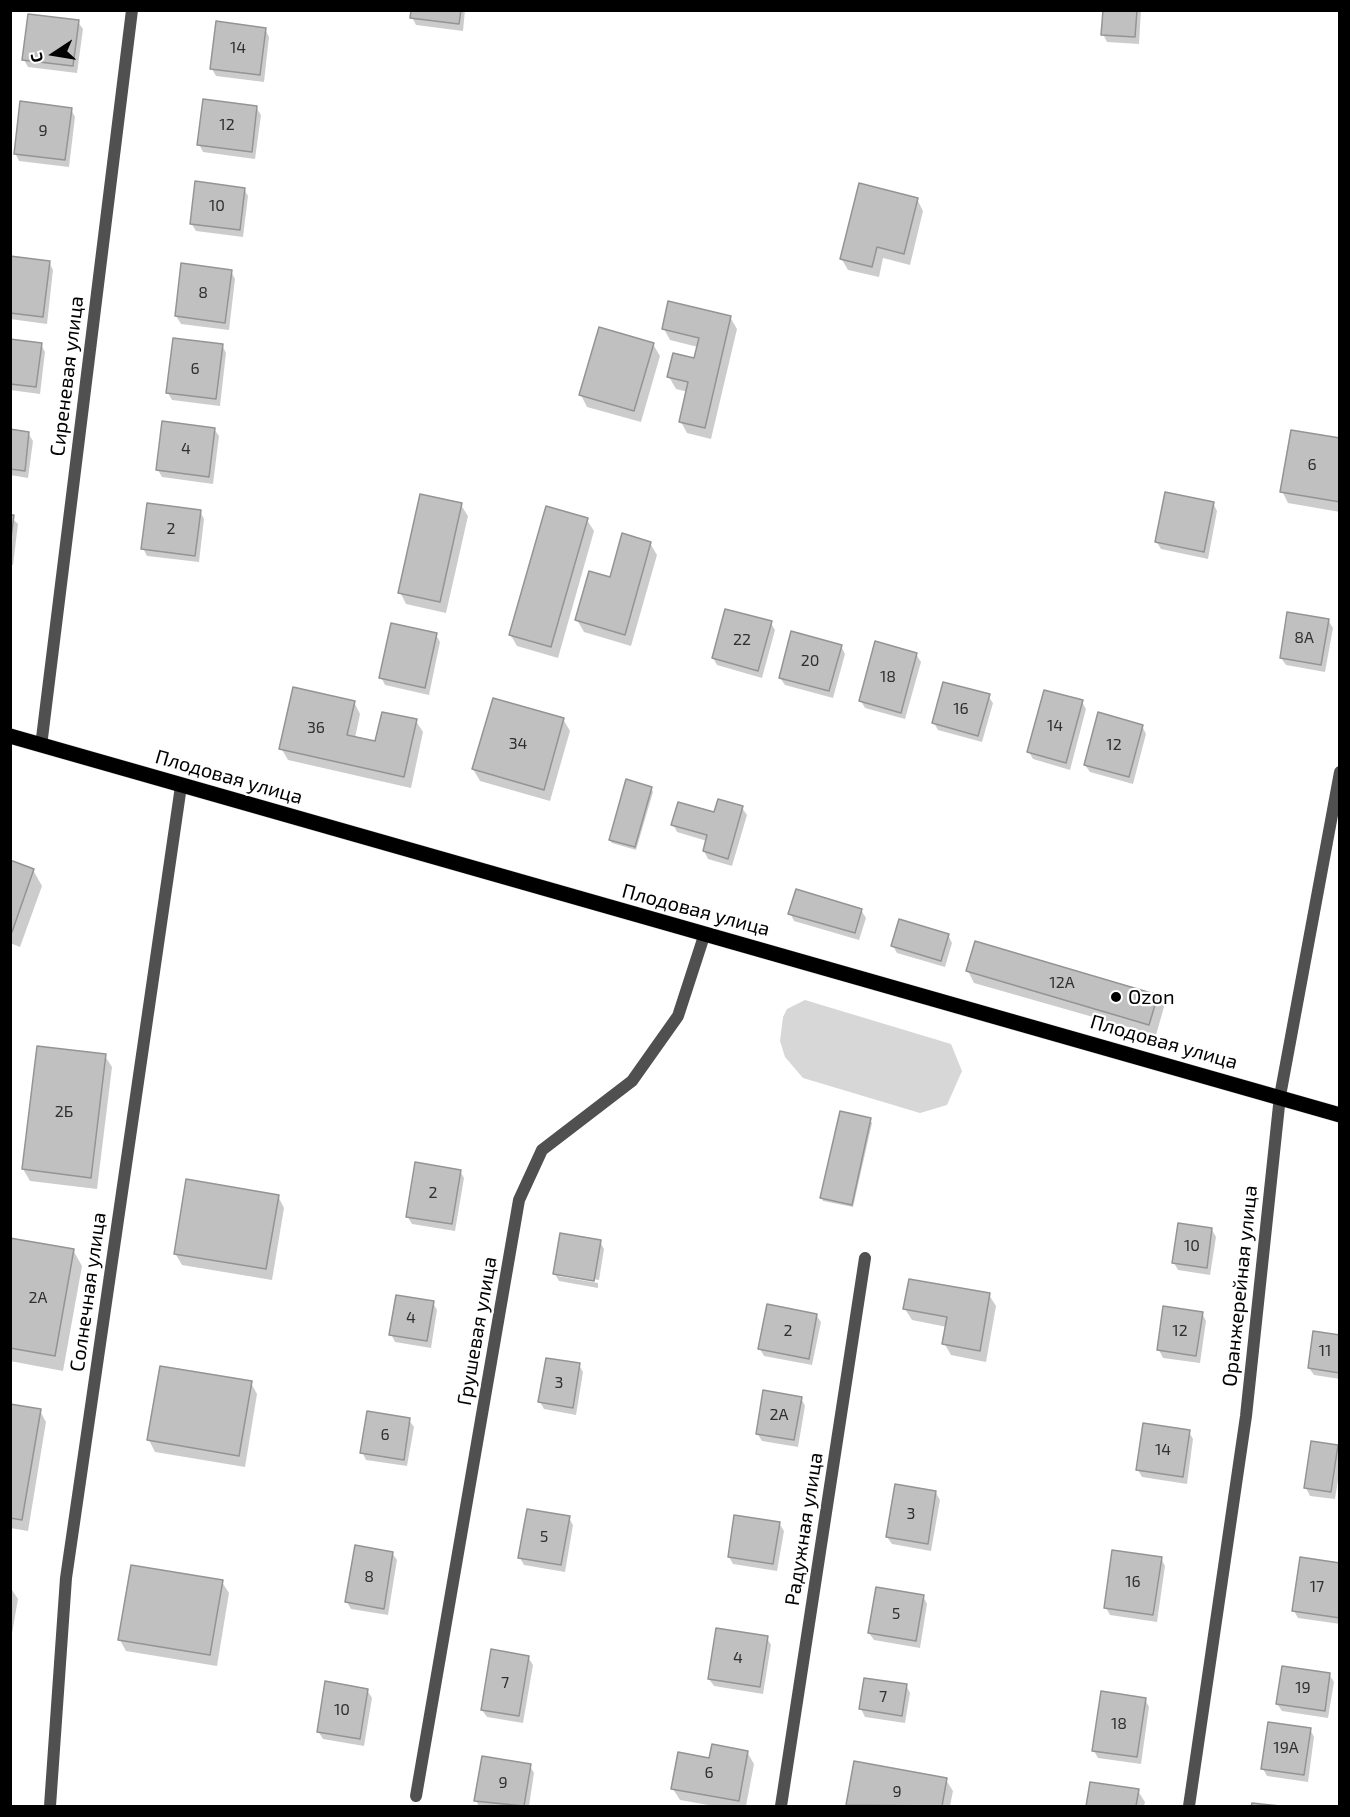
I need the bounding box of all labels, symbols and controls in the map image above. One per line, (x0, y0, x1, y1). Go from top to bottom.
north arrow (24, 24, 84, 84)
house number: 14 (230, 38, 246, 58)
text: С (26, 51, 46, 64)
house number: 12 (219, 115, 235, 135)
house number: 9 (38, 121, 48, 141)
house number: 10 (209, 196, 225, 216)
house number: 8 (198, 283, 208, 303)
street label: Сиреневая улица (45, 294, 89, 458)
house number: 6 (190, 359, 200, 379)
house number: 4 (181, 439, 191, 459)
house number: 6 (1307, 455, 1317, 475)
house number: 2 (167, 519, 175, 539)
house number: 8А (1294, 628, 1314, 648)
house number: 22 (733, 630, 751, 650)
house number: 20 (801, 651, 819, 671)
house number: 18 (880, 667, 896, 687)
house number: 16 (953, 699, 969, 719)
house number: 14 (1047, 716, 1063, 736)
house number: 36 (307, 718, 325, 738)
house number: 34 (509, 734, 527, 754)
house number: 12 (1106, 735, 1122, 755)
street label: Плодовая улица (153, 744, 305, 810)
street label: Плодовая улица (619, 879, 773, 941)
house number: 12А (1049, 973, 1075, 993)
place label: Ozon (1128, 985, 1175, 1009)
marker: Ozon (1109, 990, 1123, 1004)
street label: Плодовая улица (1088, 1009, 1240, 1075)
house number: 2Б (55, 1102, 73, 1122)
house number: 2 (429, 1183, 437, 1203)
street label: Оранжерейная улица (1217, 1184, 1263, 1388)
street label: Солнечная улица (65, 1211, 111, 1373)
house number: 10 (1184, 1236, 1200, 1256)
street label: Грушевая улица (452, 1255, 502, 1407)
house number: 2А (29, 1288, 47, 1308)
house number: 4 (406, 1308, 416, 1328)
house number: 2 (784, 1321, 792, 1341)
house number: 12 (1172, 1321, 1188, 1341)
house number: 11 (1319, 1341, 1331, 1361)
house number: 3 (555, 1373, 563, 1393)
house number: 2А (770, 1405, 788, 1425)
house number: 6 (380, 1425, 390, 1445)
house number: 14 (1155, 1440, 1171, 1460)
street label: Радужная улица (780, 1451, 828, 1607)
house number: 3 (907, 1504, 915, 1524)
house number: 5 (540, 1527, 548, 1547)
house number: 8 (364, 1567, 374, 1587)
house number: 16 (1125, 1572, 1141, 1592)
house number: 17 (1310, 1577, 1324, 1597)
house number: 5 (892, 1604, 900, 1624)
house number: 4 (733, 1648, 743, 1668)
house number: 7 (501, 1673, 509, 1693)
house number: 19 (1295, 1678, 1311, 1698)
house number: 7 (879, 1687, 887, 1707)
house number: 10 (334, 1700, 350, 1720)
house number: 18 (1111, 1714, 1127, 1734)
house number: 19А (1273, 1738, 1299, 1758)
house number: 6 (704, 1763, 714, 1783)
house number: 9 (498, 1773, 508, 1793)
house number: 9 (892, 1782, 902, 1802)

